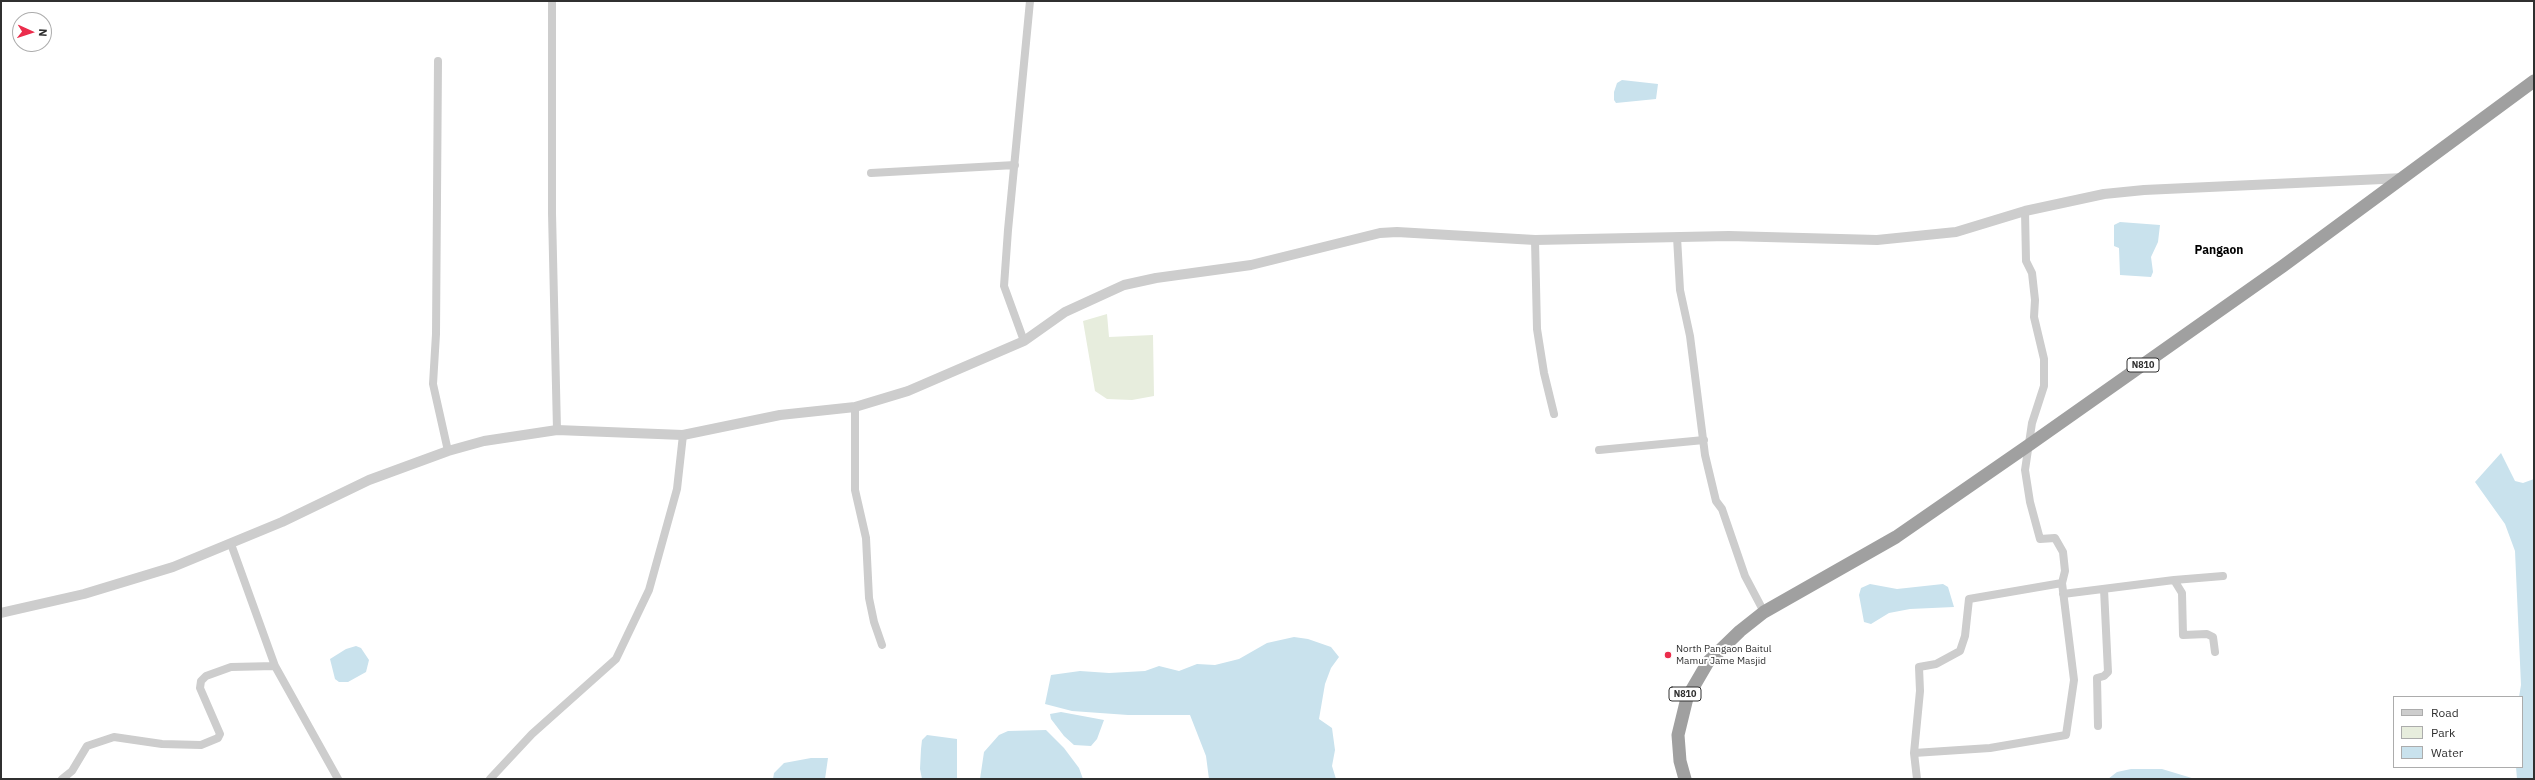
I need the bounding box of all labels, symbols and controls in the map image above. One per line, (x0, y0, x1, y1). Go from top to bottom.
north arrow (12, 12, 52, 52)
text: N (36, 28, 50, 37)
district label: Pangaon (2194, 244, 2244, 258)
road number: N810 (2127, 358, 2159, 372)
place label: North Pangaon Baitul Mamur Jame Masjid (1676, 643, 1771, 666)
marker: North Pangaon Baitul Mamur Jame Masjid (1663, 650, 1673, 660)
road number: N810 (1669, 687, 1701, 701)
legend (2393, 696, 2523, 768)
text: Road (2431, 705, 2459, 720)
text: Park (2431, 725, 2455, 740)
text: Water (2431, 745, 2463, 760)

